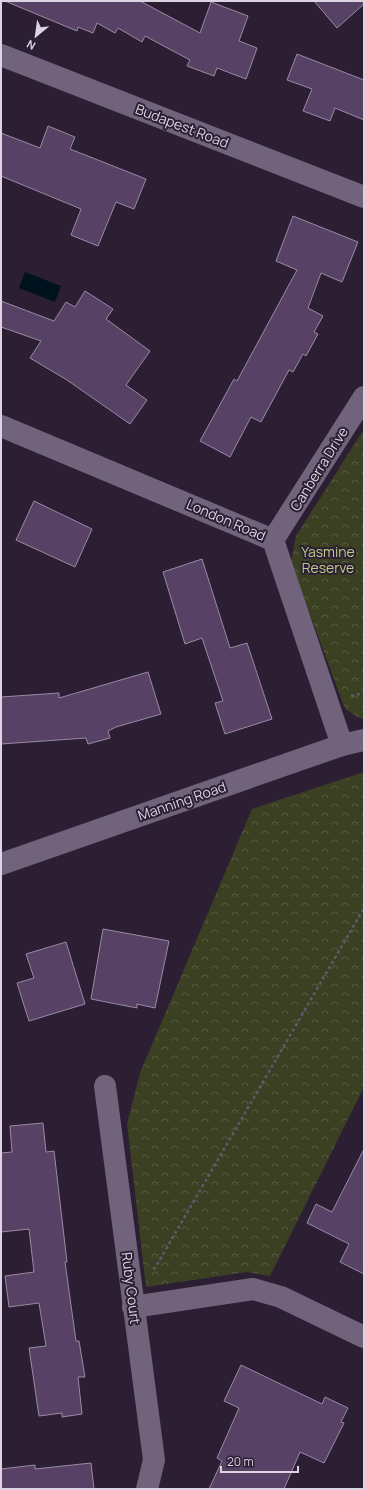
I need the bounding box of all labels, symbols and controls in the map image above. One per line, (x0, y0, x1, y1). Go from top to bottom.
north arrow (16, 16, 56, 56)
text: N (24, 37, 38, 54)
street label: Budapest Road (133, 99, 232, 152)
street label: Canberra Drive (285, 423, 352, 514)
street label: London Road (184, 494, 269, 545)
park label: Yasmine Reserve (301, 542, 355, 577)
street label: Manning Road (135, 777, 228, 824)
street label: Ruby Court (118, 1251, 145, 1325)
scale bar (221, 1448, 298, 1474)
text: 20 m (227, 1453, 254, 1470)

